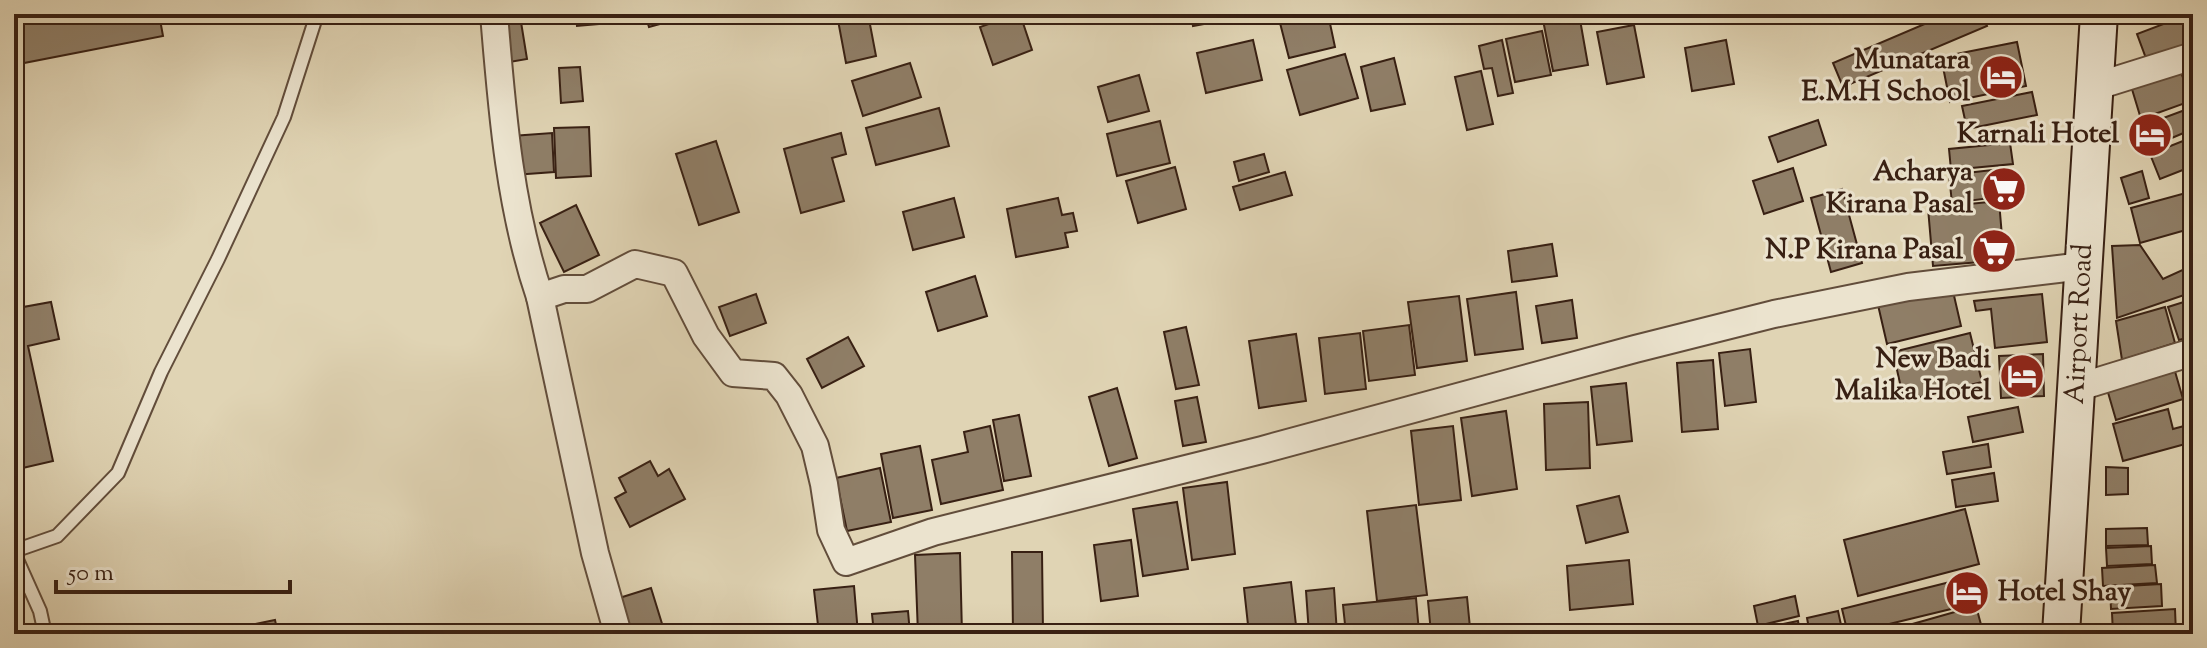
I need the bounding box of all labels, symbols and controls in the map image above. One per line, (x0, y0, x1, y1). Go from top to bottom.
place label: Munatara E.M.H School (1801, 41, 1970, 113)
hotel icon: Munatara E.M.H School (1977, 53, 2025, 101)
hotel icon: Karnali Hotel (2126, 111, 2174, 159)
place label: Karnali Hotel (1957, 115, 2119, 155)
place label: Acharya Kirana Pasal (1826, 153, 1973, 225)
supermarket icon: Acharya Kirana Pasal (1980, 165, 2028, 213)
supermarket icon: N.P Kirana Pasal (1970, 227, 2018, 275)
place label: N.P Kirana Pasal (1765, 231, 1963, 271)
street label: Airport Road (2056, 242, 2104, 405)
place label: New Badi Malika Hotel (1835, 340, 1991, 412)
hotel icon: New Badi Malika Hotel (1998, 352, 2046, 400)
scale bar (56, 544, 290, 594)
text: 50 m (66, 557, 114, 591)
hotel icon: Hotel Shay (1943, 569, 1991, 617)
place label: Hotel Shay (1998, 573, 2131, 613)

